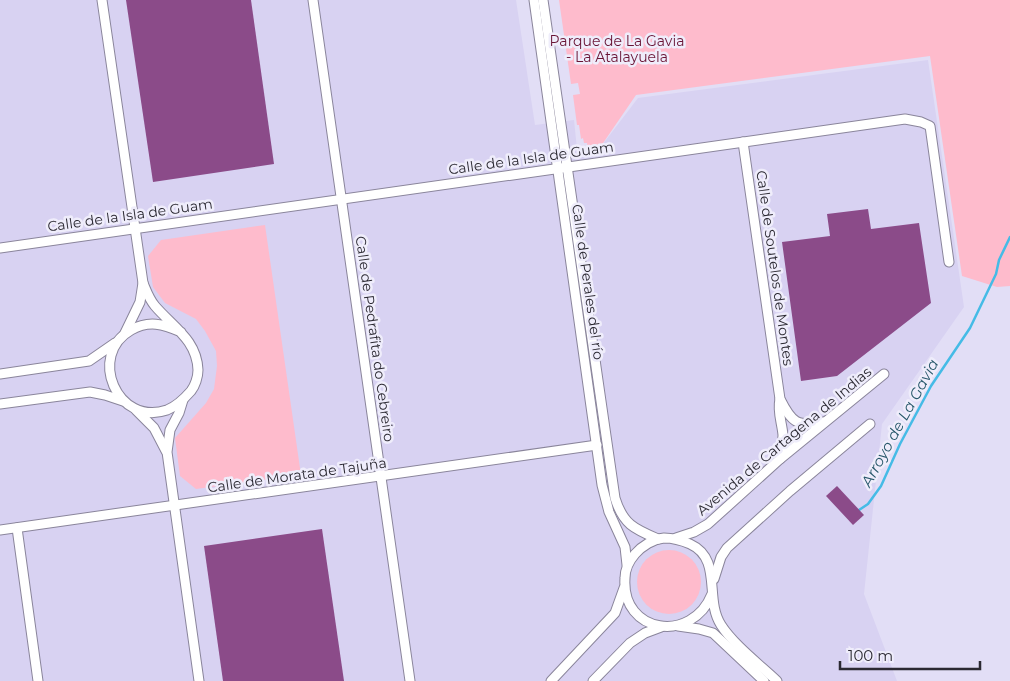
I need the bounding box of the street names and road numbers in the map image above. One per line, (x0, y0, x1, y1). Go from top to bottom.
street label: Calle de la Isla de Guam (447, 137, 615, 179)
street label: Calle de Soutelos de Montes (752, 169, 798, 367)
street label: Calle de la Isla de Guam (46, 194, 214, 236)
street label: Calle de Perales del río (568, 203, 608, 361)
street label: Calle de Pedrafita do Cebreiro (352, 235, 398, 443)
street label: Avenida de Cartagena de Indias (693, 363, 875, 519)
street label: Calle de Morata de Tajuña (206, 454, 388, 496)

